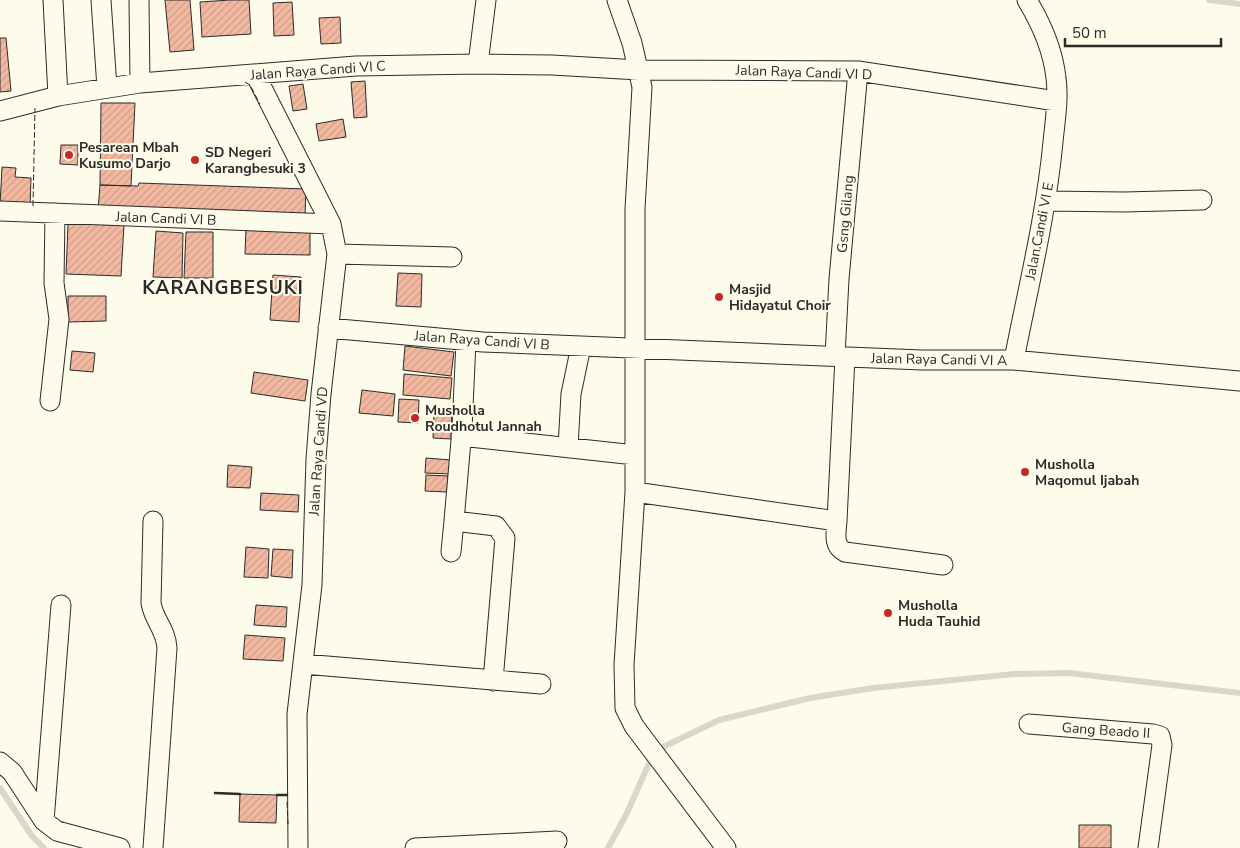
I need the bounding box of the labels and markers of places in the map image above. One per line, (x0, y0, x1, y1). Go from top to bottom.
place label: Pesarean Mbah Kusumo Darjo (79, 138, 179, 173)
place label: SD Negeri Karangbesuki 3 (205, 143, 306, 178)
marker: Pesarean Mbah Kusumo Darjo (63, 149, 75, 161)
marker: SD Negeri Karangbesuki 3 (189, 154, 201, 166)
place label: Masjid Hidayatul Choir (729, 280, 831, 315)
marker: Masjid Hidayatul Choir (713, 291, 725, 303)
place label: Musholla Roudhotul Jannah (425, 401, 542, 436)
marker: Musholla Roudhotul Jannah (409, 412, 421, 424)
place label: Musholla Maqomul Ijabah (1035, 455, 1139, 490)
marker: Musholla Maqomul Ijabah (1019, 466, 1031, 478)
place label: Musholla Huda Tauhid (898, 596, 980, 631)
marker: Musholla Huda Tauhid (882, 607, 894, 619)

